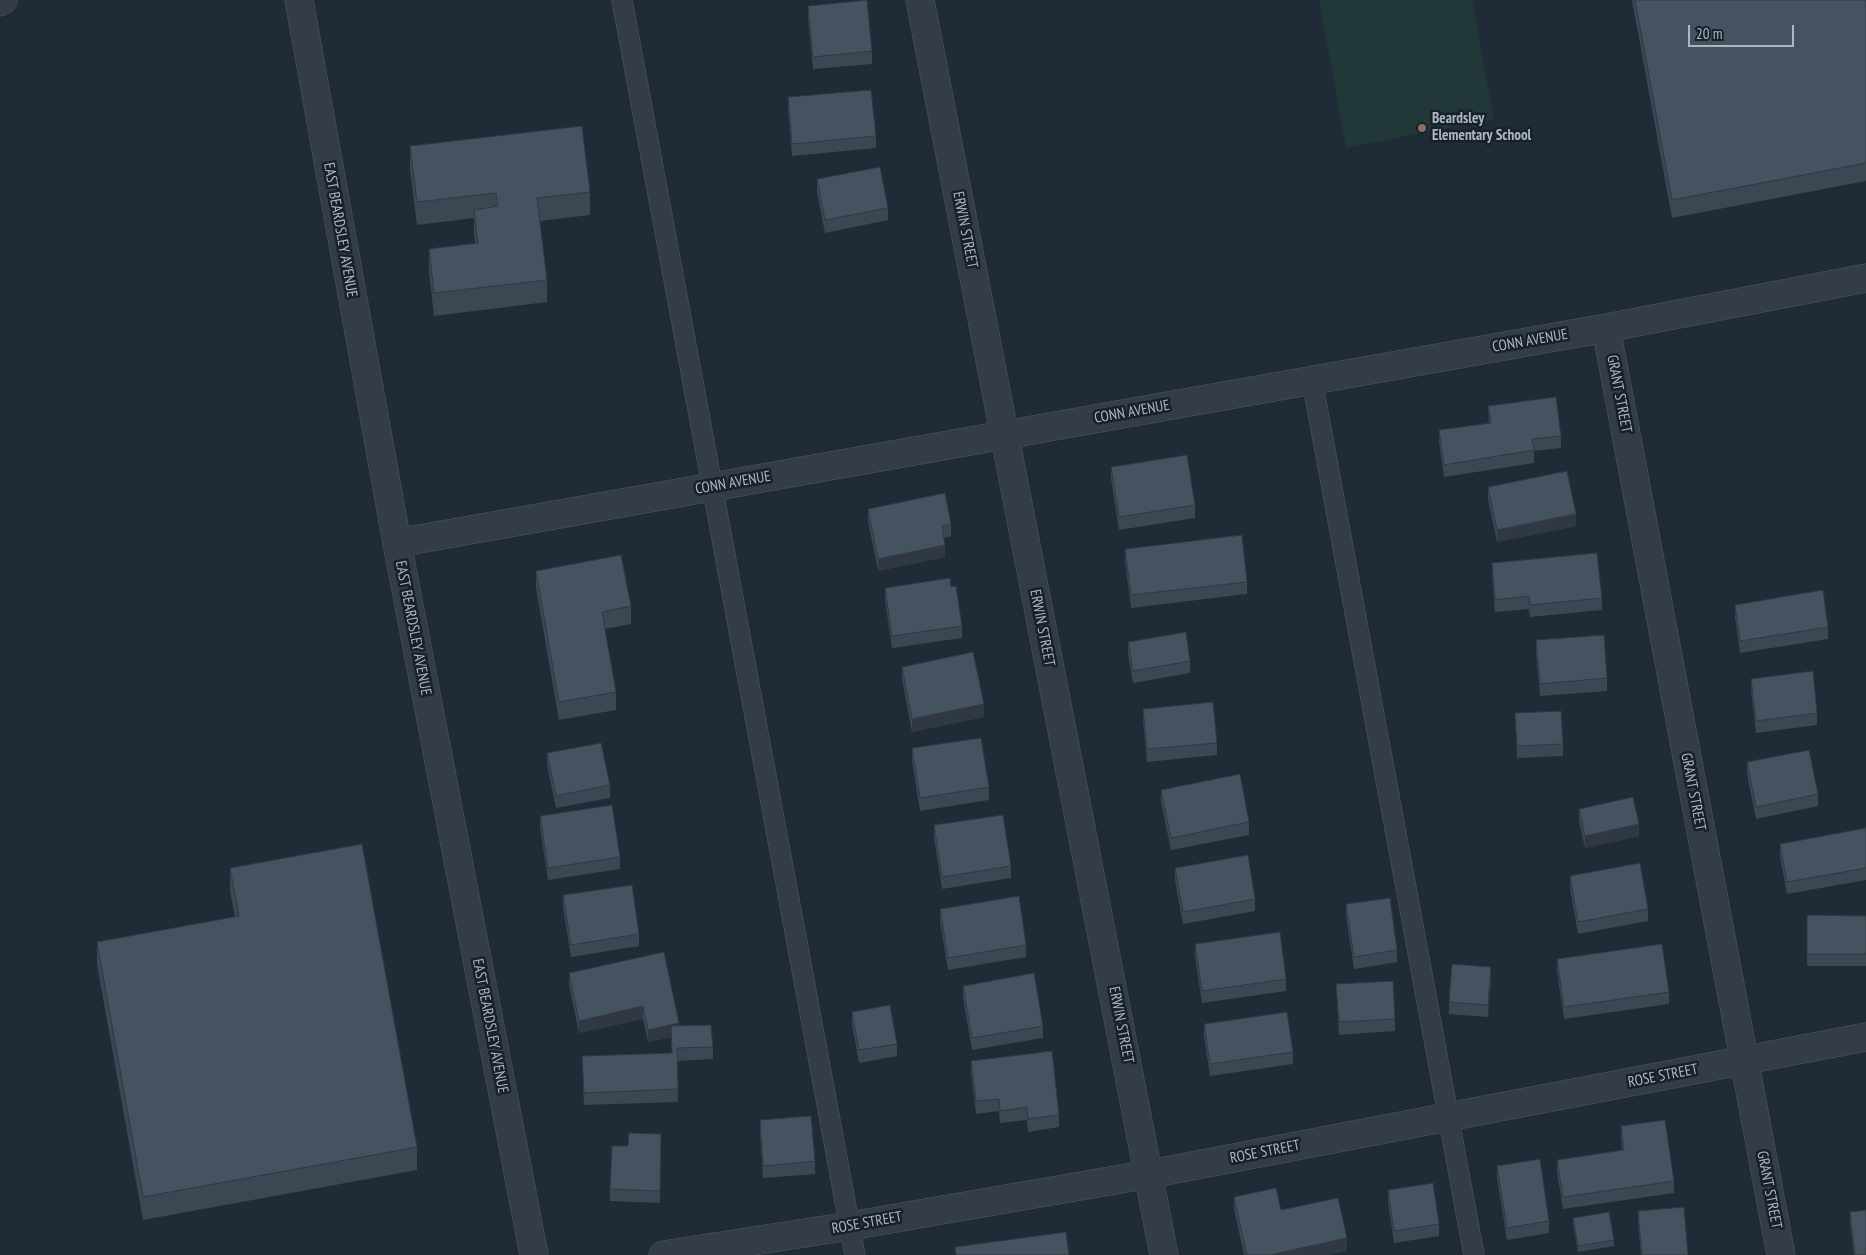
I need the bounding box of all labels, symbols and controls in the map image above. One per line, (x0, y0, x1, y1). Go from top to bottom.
scale bar (1691, 15, 1797, 47)
text: 20 m (1696, 24, 1722, 43)
place label: Beardsley Elementary School (1432, 110, 1531, 145)
marker: Beardsley Elementary School (1416, 122, 1428, 134)
street label: EAST BEARDSLEY AVENUE (319, 161, 361, 299)
street label: ERWIN STREET (949, 190, 981, 270)
street label: CONN AVENUE (1491, 326, 1569, 356)
street label: GRANT STREET (1603, 353, 1635, 435)
street label: CONN AVENUE (1093, 397, 1171, 427)
street label: CONN AVENUE (694, 468, 772, 498)
street label: EAST BEARDSLEY AVENUE (391, 559, 435, 697)
street label: ERWIN STREET (1026, 588, 1058, 668)
street label: GRANT STREET (1677, 751, 1709, 833)
street label: EAST BEARDSLEY AVENUE (468, 957, 512, 1095)
street label: ERWIN STREET (1105, 985, 1137, 1065)
street label: ROSE STREET (1626, 1060, 1700, 1092)
street label: ROSE STREET (1228, 1136, 1302, 1168)
street label: GRANT STREET (1753, 1149, 1785, 1231)
street label: ROSE STREET (831, 1208, 903, 1238)

